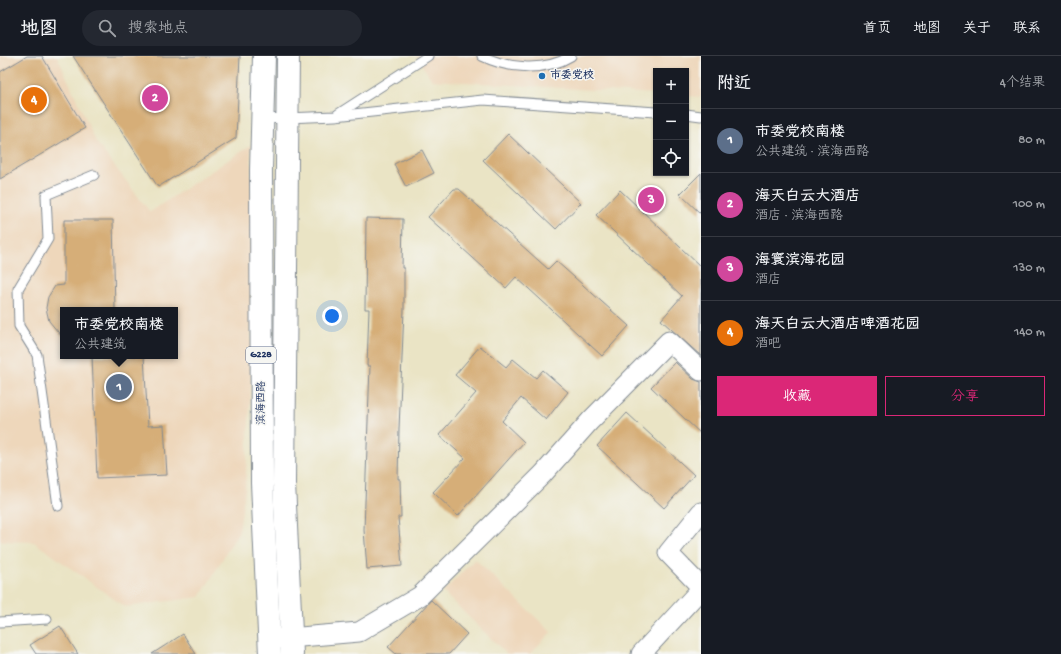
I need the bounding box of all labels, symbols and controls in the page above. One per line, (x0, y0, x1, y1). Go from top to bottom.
search box (82, 10, 362, 46)
icon: search (96, 17, 118, 39)
text: 地图 (20, 19, 58, 42)
text: 搜索地点 (128, 20, 188, 38)
text: 首页 (863, 21, 891, 38)
text: 地图 (913, 21, 941, 38)
text: 关于 (963, 21, 991, 38)
text: 联系 (1013, 21, 1041, 38)
map controls (653, 68, 689, 176)
button: + (653, 68, 689, 104)
place label: 市委党校 (550, 69, 594, 82)
marker: 市委党校 (537, 71, 547, 81)
text: 附近 (717, 75, 751, 95)
text: 4个结果 (1000, 76, 1045, 91)
pin: 2 (142, 83, 168, 113)
pin: 4 (21, 85, 47, 115)
button: − (653, 104, 689, 140)
text: 市委党校南楼 (755, 124, 845, 142)
text: 1 (727, 133, 733, 148)
text: 80 m (1018, 133, 1045, 148)
button: locate (653, 140, 689, 176)
text: 公共建筑 · 滨海西路 (755, 145, 869, 160)
pin: 3 (638, 185, 664, 215)
text: 海天白云大酒店 (755, 188, 860, 206)
text: 2 (727, 197, 733, 212)
text: 100 m (1013, 197, 1045, 212)
text: 酒店 · 滨海西路 (755, 209, 843, 224)
text: 海寰滨海花园 (755, 252, 845, 270)
text: 3 (727, 261, 733, 276)
text: 130 m (1013, 261, 1045, 276)
text: 酒店 (755, 273, 781, 288)
your location (322, 306, 342, 326)
popup (60, 307, 178, 359)
text: 海天白云大酒店啤酒花园 (755, 316, 920, 334)
text: 市委党校南楼 (74, 317, 164, 335)
text: 4 (727, 325, 733, 340)
text: 140 m (1014, 325, 1045, 340)
text: 酒吧 (755, 337, 781, 352)
text: 公共建筑 (74, 338, 126, 353)
road number: G228 (246, 347, 276, 363)
pin: 1 (106, 372, 132, 402)
button: 收藏 (717, 376, 877, 416)
button: 分享 (885, 376, 1045, 416)
street label: 滨海西路 (255, 381, 268, 425)

